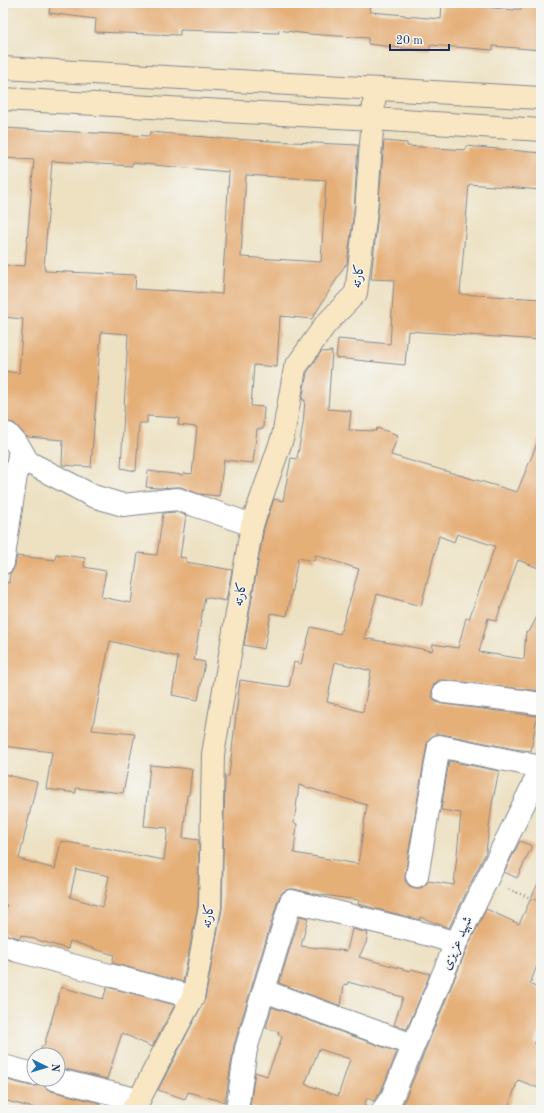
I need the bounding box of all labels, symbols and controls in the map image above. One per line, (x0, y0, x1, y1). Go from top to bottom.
scale bar (390, 26, 449, 52)
text: 20 m (396, 35, 423, 47)
street label: کارته (348, 263, 368, 289)
street label: کارته (230, 581, 250, 607)
street label: کارته (198, 903, 218, 929)
street label: شهید عزیزی (439, 914, 477, 973)
north arrow (26, 1047, 66, 1087)
text: N (49, 1063, 60, 1073)

